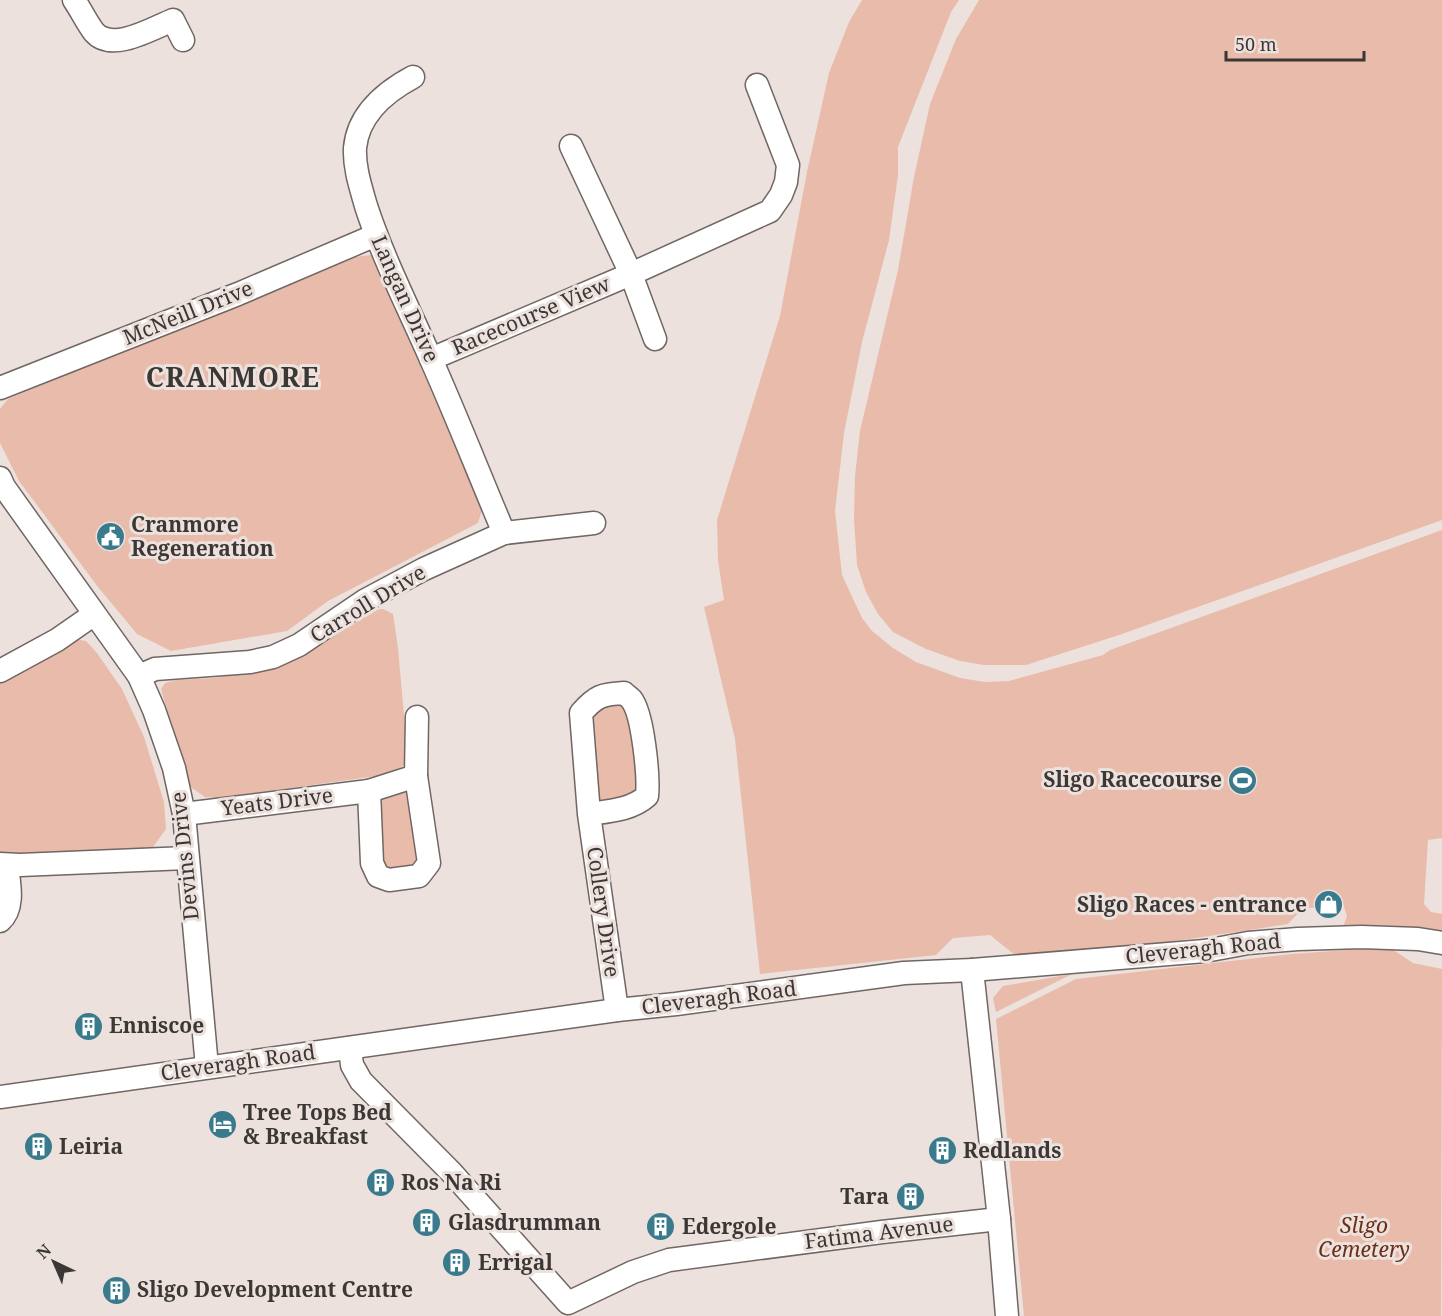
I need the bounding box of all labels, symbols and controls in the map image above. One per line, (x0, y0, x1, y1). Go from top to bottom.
scale bar (1226, 24, 1364, 62)
text: 50 m (1235, 32, 1277, 56)
street label: Langan Drive (365, 231, 446, 366)
street label: Racecourse View (447, 269, 615, 361)
street label: McNeill Drive (119, 273, 257, 351)
district label: CRANMORE (146, 358, 320, 395)
place label: Cranmore Regeneration (131, 510, 274, 562)
public building icon: Cranmore Regeneration (94, 521, 126, 553)
street label: Carroll Drive (304, 558, 431, 649)
sports icon: Sligo Racecourse (1227, 764, 1259, 796)
place label: Sligo Racecourse (1043, 765, 1222, 793)
street label: Yeats Drive (218, 780, 334, 822)
street label: Devins Drive (163, 790, 205, 922)
street label: Collery Drive (581, 845, 627, 979)
shop icon: Sligo Races - entrance (1312, 889, 1344, 921)
place label: Sligo Races - entrance (1077, 890, 1307, 918)
street label: Cleveragh Road (1124, 926, 1282, 970)
street label: Cleveragh Road (640, 974, 798, 1020)
building icon: Enniscoe (72, 1010, 104, 1042)
place label: Enniscoe (109, 1011, 204, 1039)
street label: Cleveragh Road (159, 1037, 317, 1087)
place label: Tree Tops Bed & Breakfast (243, 1098, 392, 1150)
hotel icon: Tree Tops Bed & Breakfast (206, 1109, 238, 1141)
building icon: Leiria (22, 1131, 54, 1163)
place label: Leiria (59, 1132, 123, 1160)
building icon: Redlands (926, 1135, 958, 1167)
place label: Redlands (963, 1136, 1061, 1164)
building icon: Ros Na Ri (364, 1167, 396, 1199)
place label: Ros Na Ri (401, 1168, 502, 1196)
building icon: Tara (894, 1181, 926, 1213)
place label: Tara (840, 1182, 889, 1210)
building icon: Glasdrumman (411, 1207, 443, 1239)
place label: Glasdrumman (448, 1208, 601, 1236)
street label: Fatima Avenue (803, 1209, 955, 1255)
building icon: Edergole (645, 1211, 677, 1243)
park label: Sligo Cemetery (1318, 1211, 1410, 1263)
place label: Edergole (682, 1212, 776, 1240)
north arrow (24, 1232, 84, 1292)
text: N (31, 1239, 56, 1264)
building icon: Errigal (441, 1247, 473, 1279)
place label: Errigal (478, 1248, 553, 1276)
building icon: Sligo Development Centre (100, 1274, 132, 1306)
place label: Sligo Development Centre (137, 1275, 413, 1303)

